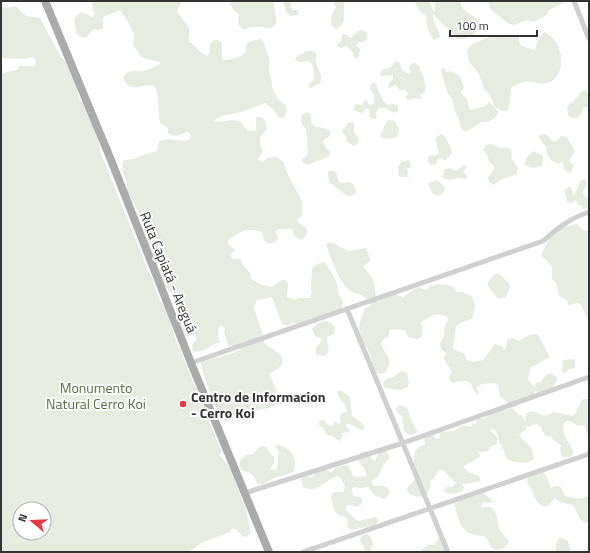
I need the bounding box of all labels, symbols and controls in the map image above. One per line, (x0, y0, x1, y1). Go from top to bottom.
scale bar (450, 12, 537, 38)
text: 100 m (456, 16, 489, 35)
street label: Ruta Capiatá - Areguá (135, 208, 203, 336)
park label: Monumento Natural Cerro Koi (46, 377, 146, 414)
place label: Centro de Informacion - Cerro Koi (191, 386, 325, 423)
marker: Centro de Informacion - Cerro Koi (178, 399, 188, 409)
north arrow (12, 501, 52, 541)
text: N (14, 512, 31, 524)

